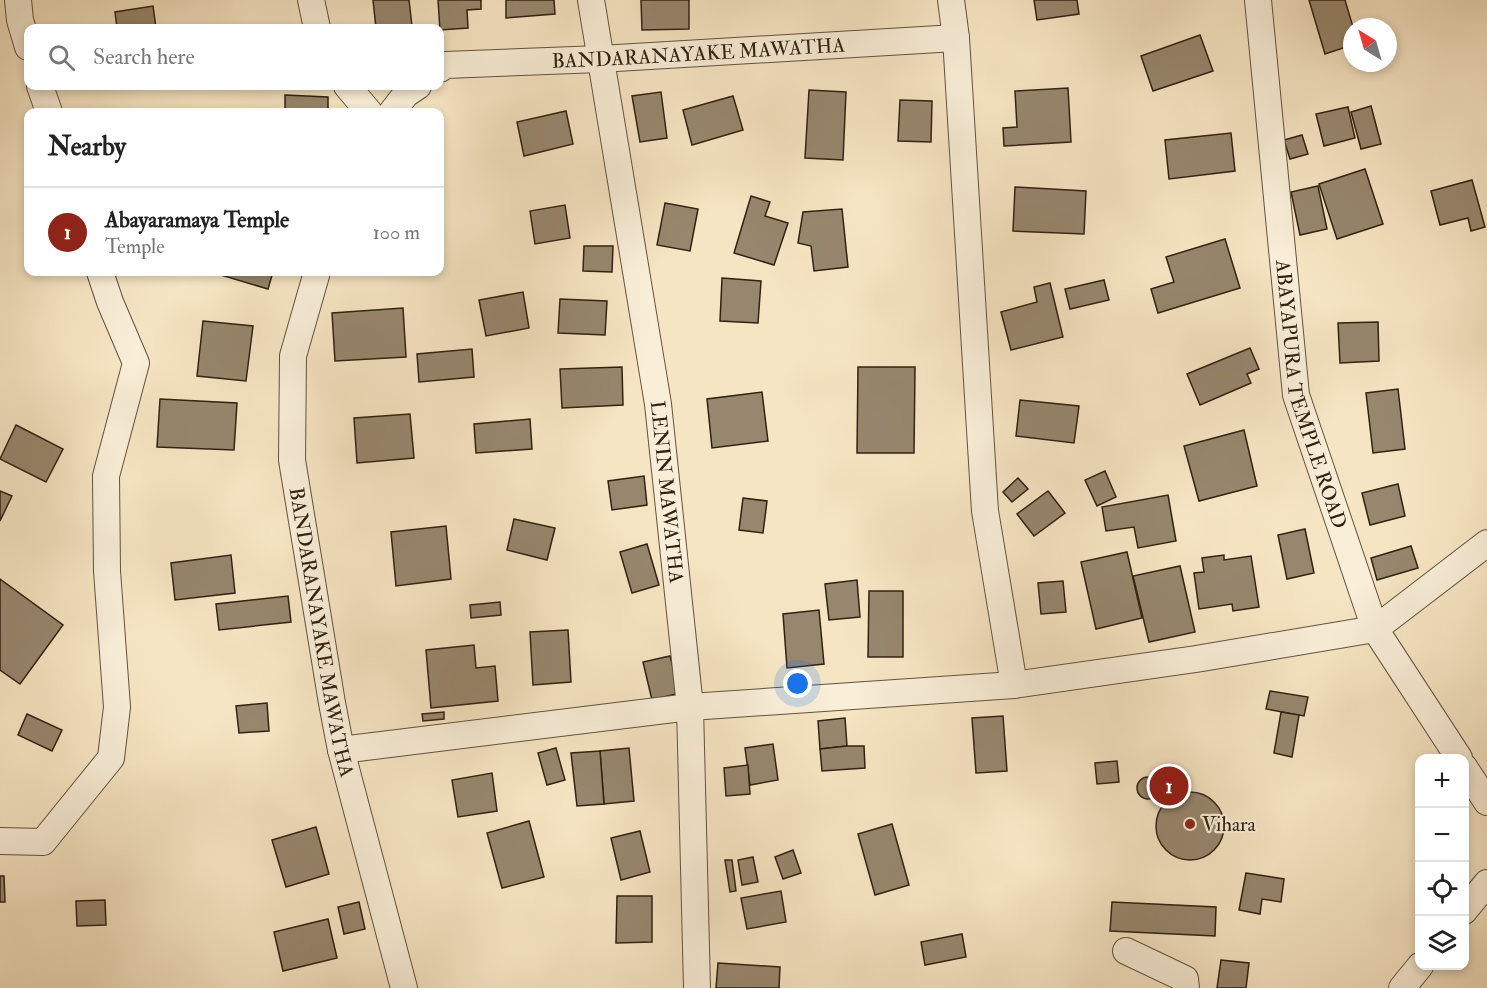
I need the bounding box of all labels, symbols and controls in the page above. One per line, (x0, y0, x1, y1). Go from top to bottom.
north arrow (1343, 18, 1397, 72)
search box (24, 24, 444, 90)
street label: BANDARANAYAKE MAWATHA (551, 33, 846, 74)
icon: search (45, 41, 78, 74)
text: Search here (93, 43, 195, 71)
text: Nearby (48, 131, 126, 163)
text: Abayaramaya Temple (105, 206, 289, 234)
text: 1 (64, 220, 71, 245)
text: 100 m (373, 220, 420, 245)
text: Temple (105, 234, 165, 259)
street label: ABAYAPURA TEMPLE ROAD (1270, 258, 1352, 532)
street label: LENIN MAWATHA (645, 400, 689, 585)
street label: BANDARANAYAKE MAWATHA (284, 485, 360, 780)
your location (783, 669, 812, 698)
map controls (1415, 754, 1469, 970)
button: + (1415, 754, 1469, 808)
pin: 1 (1150, 764, 1188, 808)
button: − (1415, 808, 1469, 862)
place label: Vihara (1202, 812, 1257, 837)
marker: Vihara (1183, 817, 1197, 831)
button: locate (1415, 862, 1469, 916)
button: layers (1415, 916, 1469, 970)

